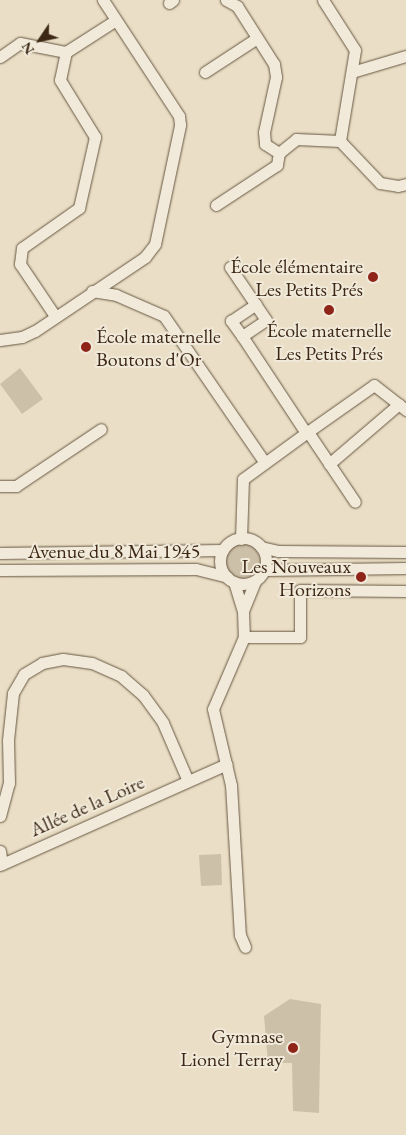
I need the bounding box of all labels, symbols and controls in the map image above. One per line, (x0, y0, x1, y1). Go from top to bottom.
north arrow (15, 15, 65, 65)
text: N (17, 39, 38, 58)
place label: École élémentaire Les Petits Prés (230, 254, 363, 301)
marker: École élémentaire Les Petits Prés (367, 271, 379, 283)
marker: École maternelle Les Petits Prés (323, 304, 335, 316)
place label: École maternelle Les Petits Prés (267, 318, 391, 365)
place label: École maternelle Boutons d'Or (96, 324, 221, 371)
marker: École maternelle Boutons d'Or (80, 341, 92, 353)
street label: Avenue du 8 Mai 1945 (28, 539, 200, 563)
place label: Les Nouveaux Horizons (242, 554, 351, 601)
marker: Les Nouveaux Horizons (355, 571, 367, 583)
street label: Allée de la Loire (26, 770, 148, 842)
place label: Gymnase Lionel Terray (180, 1024, 283, 1071)
marker: Gymnase Lionel Terray (287, 1042, 299, 1054)

